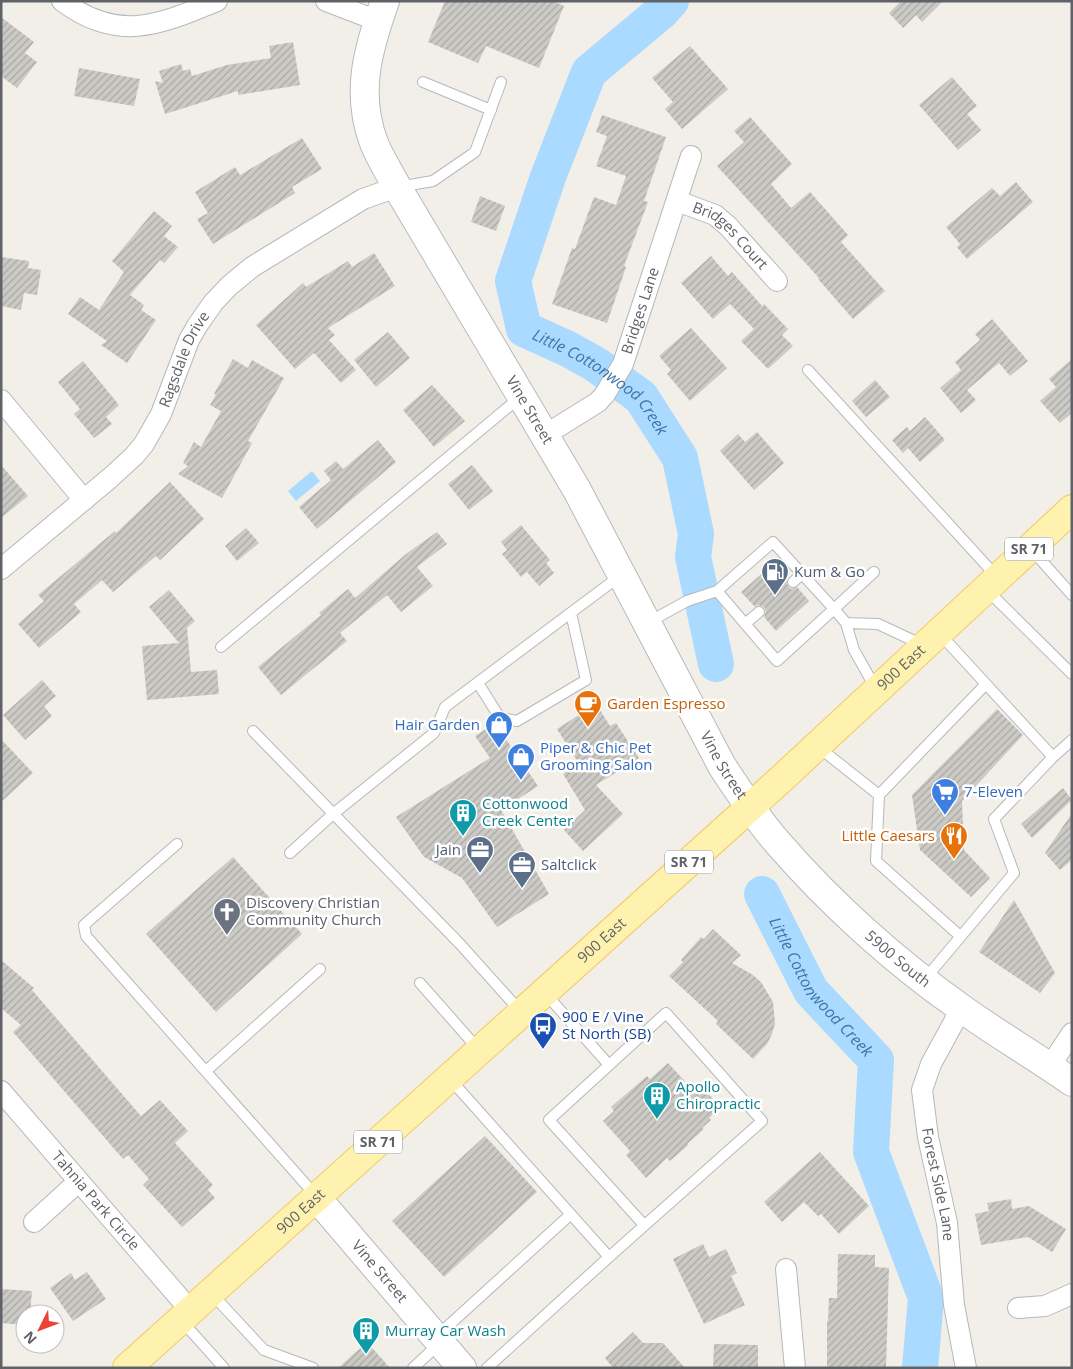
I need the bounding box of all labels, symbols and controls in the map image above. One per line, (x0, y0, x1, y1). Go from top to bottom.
street label: Bridges Court (690, 197, 773, 273)
street label: Bridges Lane (616, 264, 663, 357)
street label: Ragsdale Drive (153, 307, 213, 410)
water label: Little Cottonwood Creek (529, 323, 674, 440)
street label: Vine Street (502, 372, 558, 447)
road number: SR 71 (1005, 538, 1053, 560)
fuel station icon: Kum & Go (760, 557, 790, 596)
place label: Kum & Go (794, 561, 865, 581)
street label: 900 East (872, 640, 929, 694)
cafe icon: Garden Espresso (573, 689, 603, 728)
place label: Garden Espresso (607, 693, 726, 713)
shop icon: Hair Garden (484, 710, 514, 749)
place label: Hair Garden (395, 714, 480, 734)
street label: Vine Street (696, 727, 752, 803)
place label: Piper & Chic Pet Grooming Salon (540, 737, 653, 774)
shop icon: Piper & Chic Pet Grooming Salon (506, 742, 536, 781)
supermarket icon: 7-Eleven (930, 777, 960, 816)
place label: 7-Eleven (964, 781, 1023, 801)
place label: Cottonwood Creek Center (482, 793, 573, 830)
building icon: Cottonwood Creek Center (448, 798, 478, 837)
restaurant icon: Little Caesars (939, 821, 969, 860)
place label: Little Caesars (842, 825, 935, 845)
office icon: Jain (465, 835, 495, 874)
place label: Jain (434, 839, 461, 859)
office icon: Saltclick (507, 850, 537, 889)
road number: SR 71 (665, 850, 713, 874)
place label: Saltclick (541, 854, 597, 874)
place label: Discovery Christian Community Church (246, 892, 382, 929)
church icon: Discovery Christian Community Church (212, 897, 242, 936)
street label: 900 East (573, 913, 630, 967)
water label: Little Cottonwood Creek (764, 913, 879, 1062)
street label: 5900 South (861, 925, 935, 991)
place label: 900 E / Vine St North (SB) (562, 1006, 651, 1043)
bus stop icon: 900 E / Vine St North (SB) (528, 1011, 558, 1050)
place label: Apollo Chiropractic (676, 1076, 761, 1113)
building icon: Apollo Chiropractic (642, 1081, 672, 1120)
street label: Forest Side Lane (918, 1127, 959, 1242)
road number: SR 71 (354, 1130, 402, 1154)
street label: Tahnia Park Circle (48, 1146, 145, 1254)
street label: 900 East (272, 1184, 329, 1238)
street label: Vine Street (348, 1235, 413, 1306)
north arrow (15, 1304, 65, 1354)
building icon: Murray Car Wash (351, 1316, 381, 1355)
place label: Murray Car Wash (385, 1320, 506, 1340)
text: N (19, 1327, 41, 1349)

